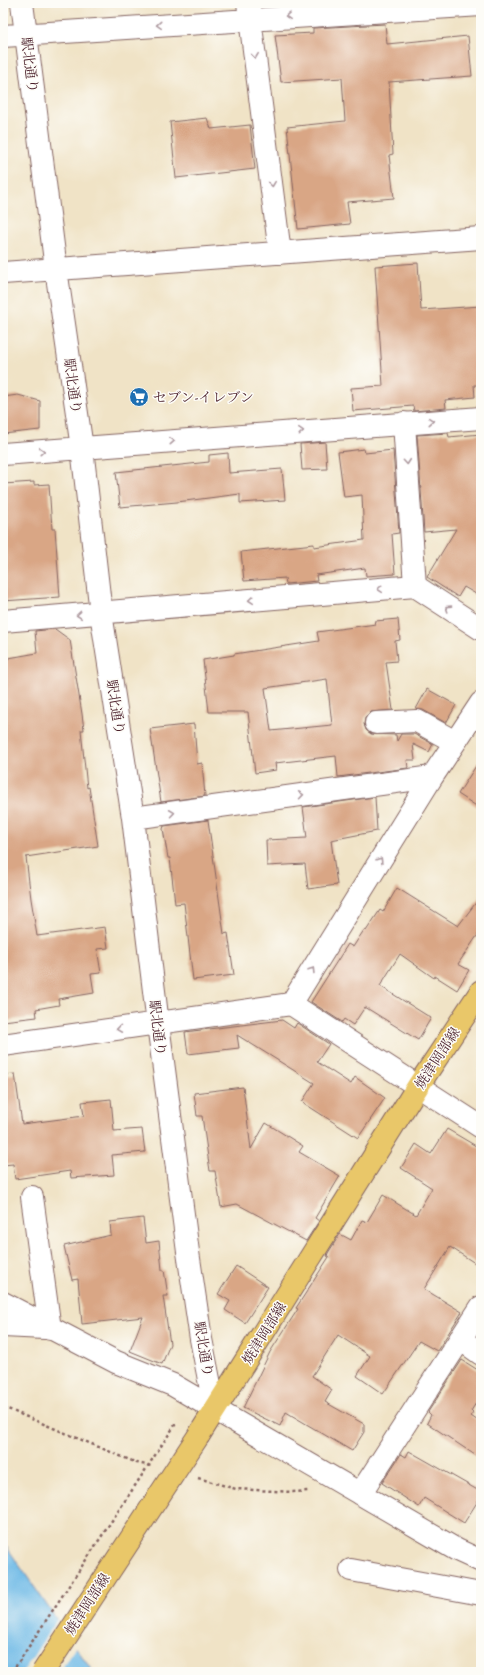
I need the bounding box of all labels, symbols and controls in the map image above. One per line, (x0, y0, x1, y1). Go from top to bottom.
one-way arrow (285, 12, 291, 21)
one-way arrow (156, 20, 162, 29)
street label: 駅北通り (18, 36, 42, 94)
one-way arrow (250, 52, 259, 59)
one-way arrow (267, 181, 276, 188)
street label: 駅北通り (60, 357, 86, 415)
supermarket icon: セブン-イレブン (128, 386, 150, 408)
place label: セブン-イレブン (153, 388, 254, 406)
one-way arrow (428, 417, 434, 426)
one-way arrow (298, 427, 304, 436)
one-way arrow (169, 437, 175, 446)
one-way arrow (39, 447, 45, 456)
one-way arrow (402, 459, 411, 465)
one-way arrow (377, 584, 383, 593)
one-way arrow (248, 595, 254, 604)
one-way arrow (446, 606, 453, 613)
one-way arrow (76, 610, 82, 619)
street label: 駅北通り (103, 678, 129, 736)
one-way arrow (298, 791, 304, 800)
one-way arrow (169, 808, 175, 817)
one-way arrow (375, 857, 383, 864)
one-way arrow (307, 967, 314, 974)
street label: 駅北通り (146, 999, 170, 1057)
one-way arrow (116, 1024, 122, 1033)
street label: 焼津岡部線 (410, 1024, 464, 1092)
street label: 焼津岡部線 (238, 1299, 290, 1367)
street label: 駅北通り (190, 1320, 218, 1378)
street label: 焼津岡部線 (60, 1570, 114, 1638)

